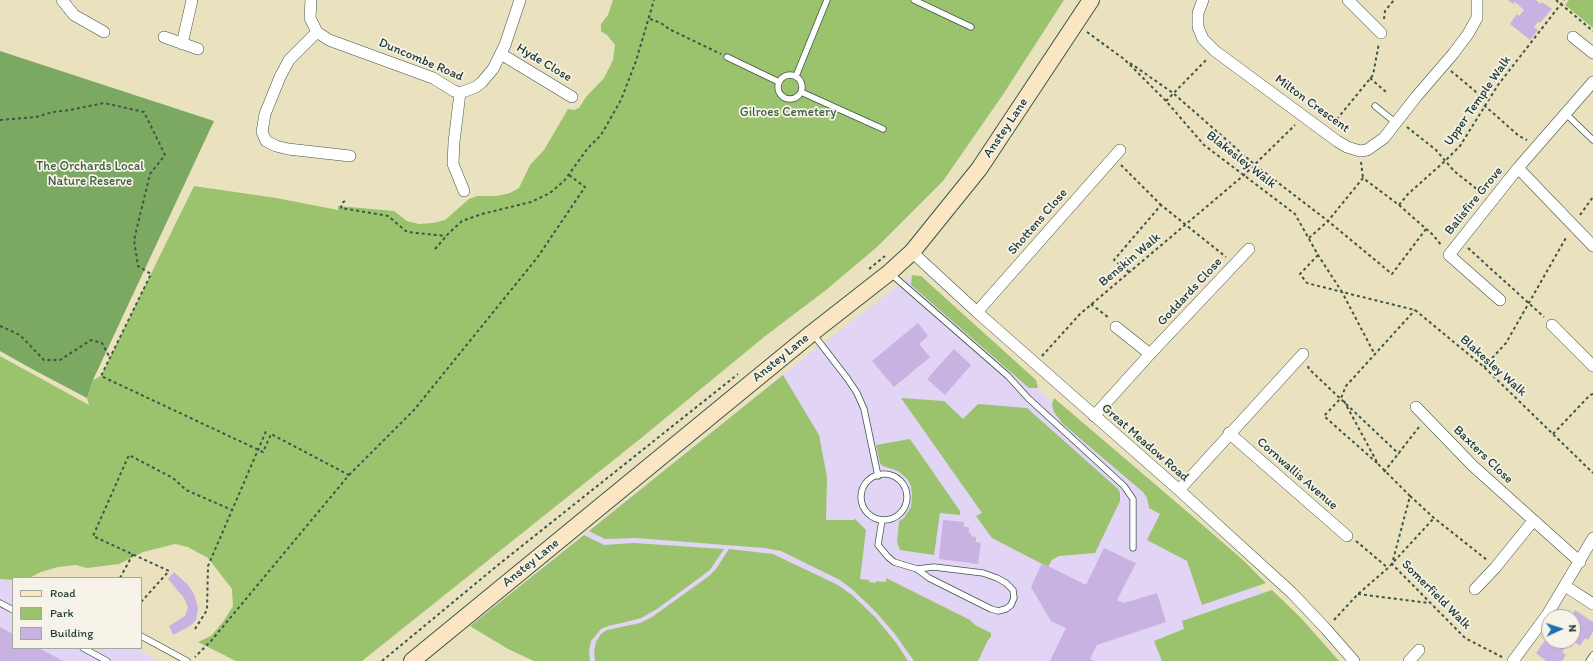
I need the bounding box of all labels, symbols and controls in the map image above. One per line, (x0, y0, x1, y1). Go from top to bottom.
street label: Duncombe Road (376, 35, 466, 85)
street label: Hyde Close (513, 40, 575, 86)
street label: Upper Temple Walk (1441, 53, 1515, 149)
street label: Milton Crescent (1271, 72, 1353, 136)
street label: Anstey Lane (980, 95, 1032, 161)
park label: Gilroes Cemetery (740, 105, 836, 121)
street label: Blakesley Walk (1203, 128, 1279, 192)
park label: The Orchards Local Nature Reserve (36, 159, 144, 190)
street label: Balisfire Grove (1442, 164, 1506, 238)
street label: Shottens Close (1005, 186, 1071, 258)
street label: Benskin Walk (1096, 230, 1164, 290)
street label: Goddards Close (1154, 255, 1226, 329)
street label: Anstey Lane (750, 330, 812, 386)
street label: Blakesley Walk (1456, 332, 1530, 400)
street label: Great Meadow Road (1098, 401, 1192, 485)
street label: Baxters Close (1450, 423, 1516, 487)
street label: Cornwallis Avenue (1253, 435, 1341, 513)
street label: Anstey Lane (500, 535, 562, 591)
street label: Somerfield Walk (1398, 557, 1474, 633)
legend (12, 577, 142, 649)
text: Road (50, 586, 76, 600)
text: Park (50, 606, 74, 620)
north arrow (1541, 609, 1581, 649)
text: N (1566, 624, 1579, 632)
text: Building (50, 626, 93, 640)

